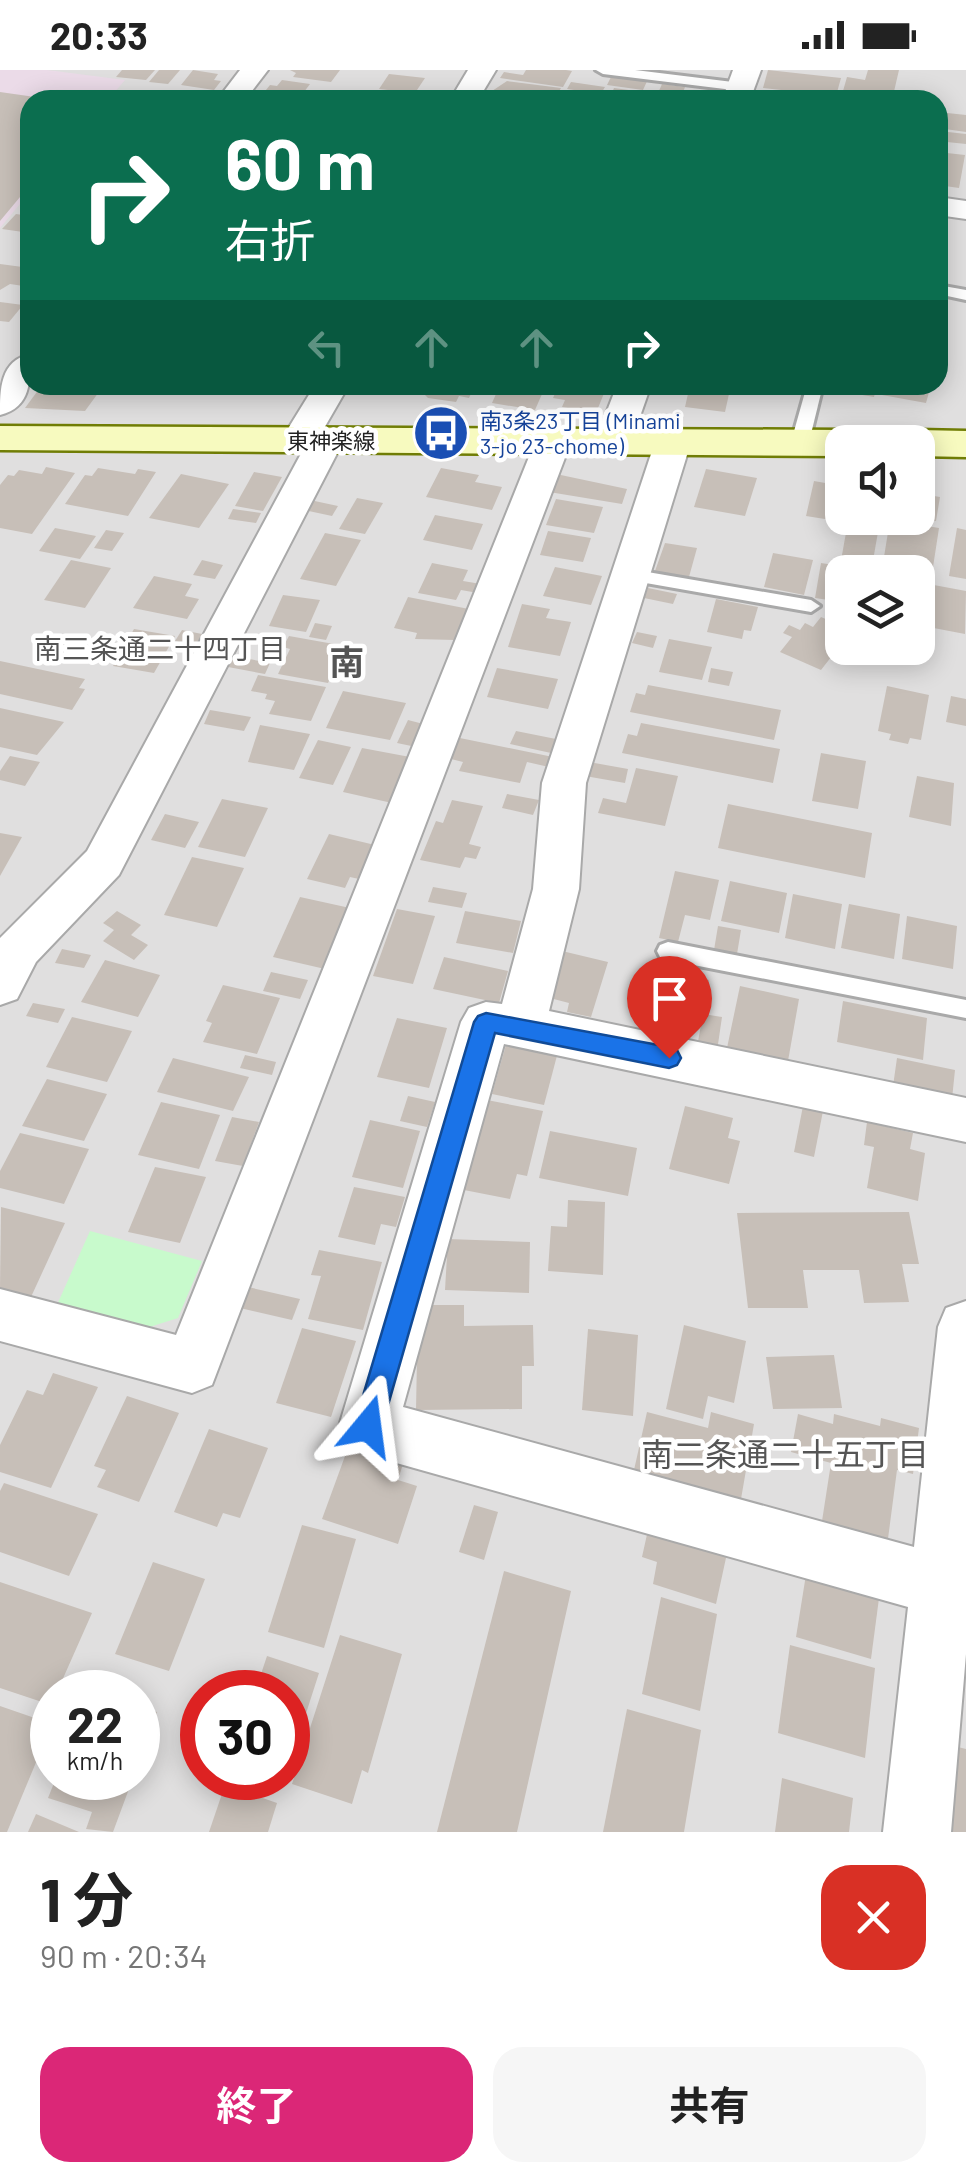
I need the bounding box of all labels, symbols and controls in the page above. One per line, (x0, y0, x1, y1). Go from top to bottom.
text: 20:33 (50, 12, 148, 58)
text: 60 m (225, 120, 375, 204)
icon: right (60, 130, 190, 260)
text: 右折 (225, 212, 315, 266)
icon: left (299, 320, 354, 375)
icon: ahead (404, 320, 459, 375)
icon: ahead (509, 320, 564, 375)
icon: right (614, 320, 669, 375)
bus stop icon: 南3条23丁目 (Minami 3-jo 23-chome) (411, 403, 471, 463)
place label: 南3条23丁目 (Minami 3-jo 23-chome) (480, 407, 681, 458)
map controls (825, 425, 935, 665)
button: sound (825, 425, 935, 535)
street label: 東神楽線 (287, 427, 375, 453)
button: layers (825, 555, 935, 665)
district label: 南三条通二十四丁目 (34, 631, 286, 665)
district label: 南 (329, 640, 365, 682)
pin (627, 956, 712, 1059)
icon: arrive (642, 971, 697, 1026)
position arrow (316, 1374, 420, 1478)
district label: 南二条通二十五丁目 (641, 1434, 929, 1472)
speed limit sign: 30 (180, 1670, 310, 1800)
text: 22 (67, 1693, 123, 1753)
text: km/h (67, 1745, 123, 1775)
text: 1 分 (40, 1862, 133, 1934)
button: close (821, 1865, 926, 1970)
text: 90 m · 20:34 (40, 1936, 207, 1974)
button: 終了 (40, 2047, 473, 2162)
button: 共有 (493, 2047, 926, 2162)

